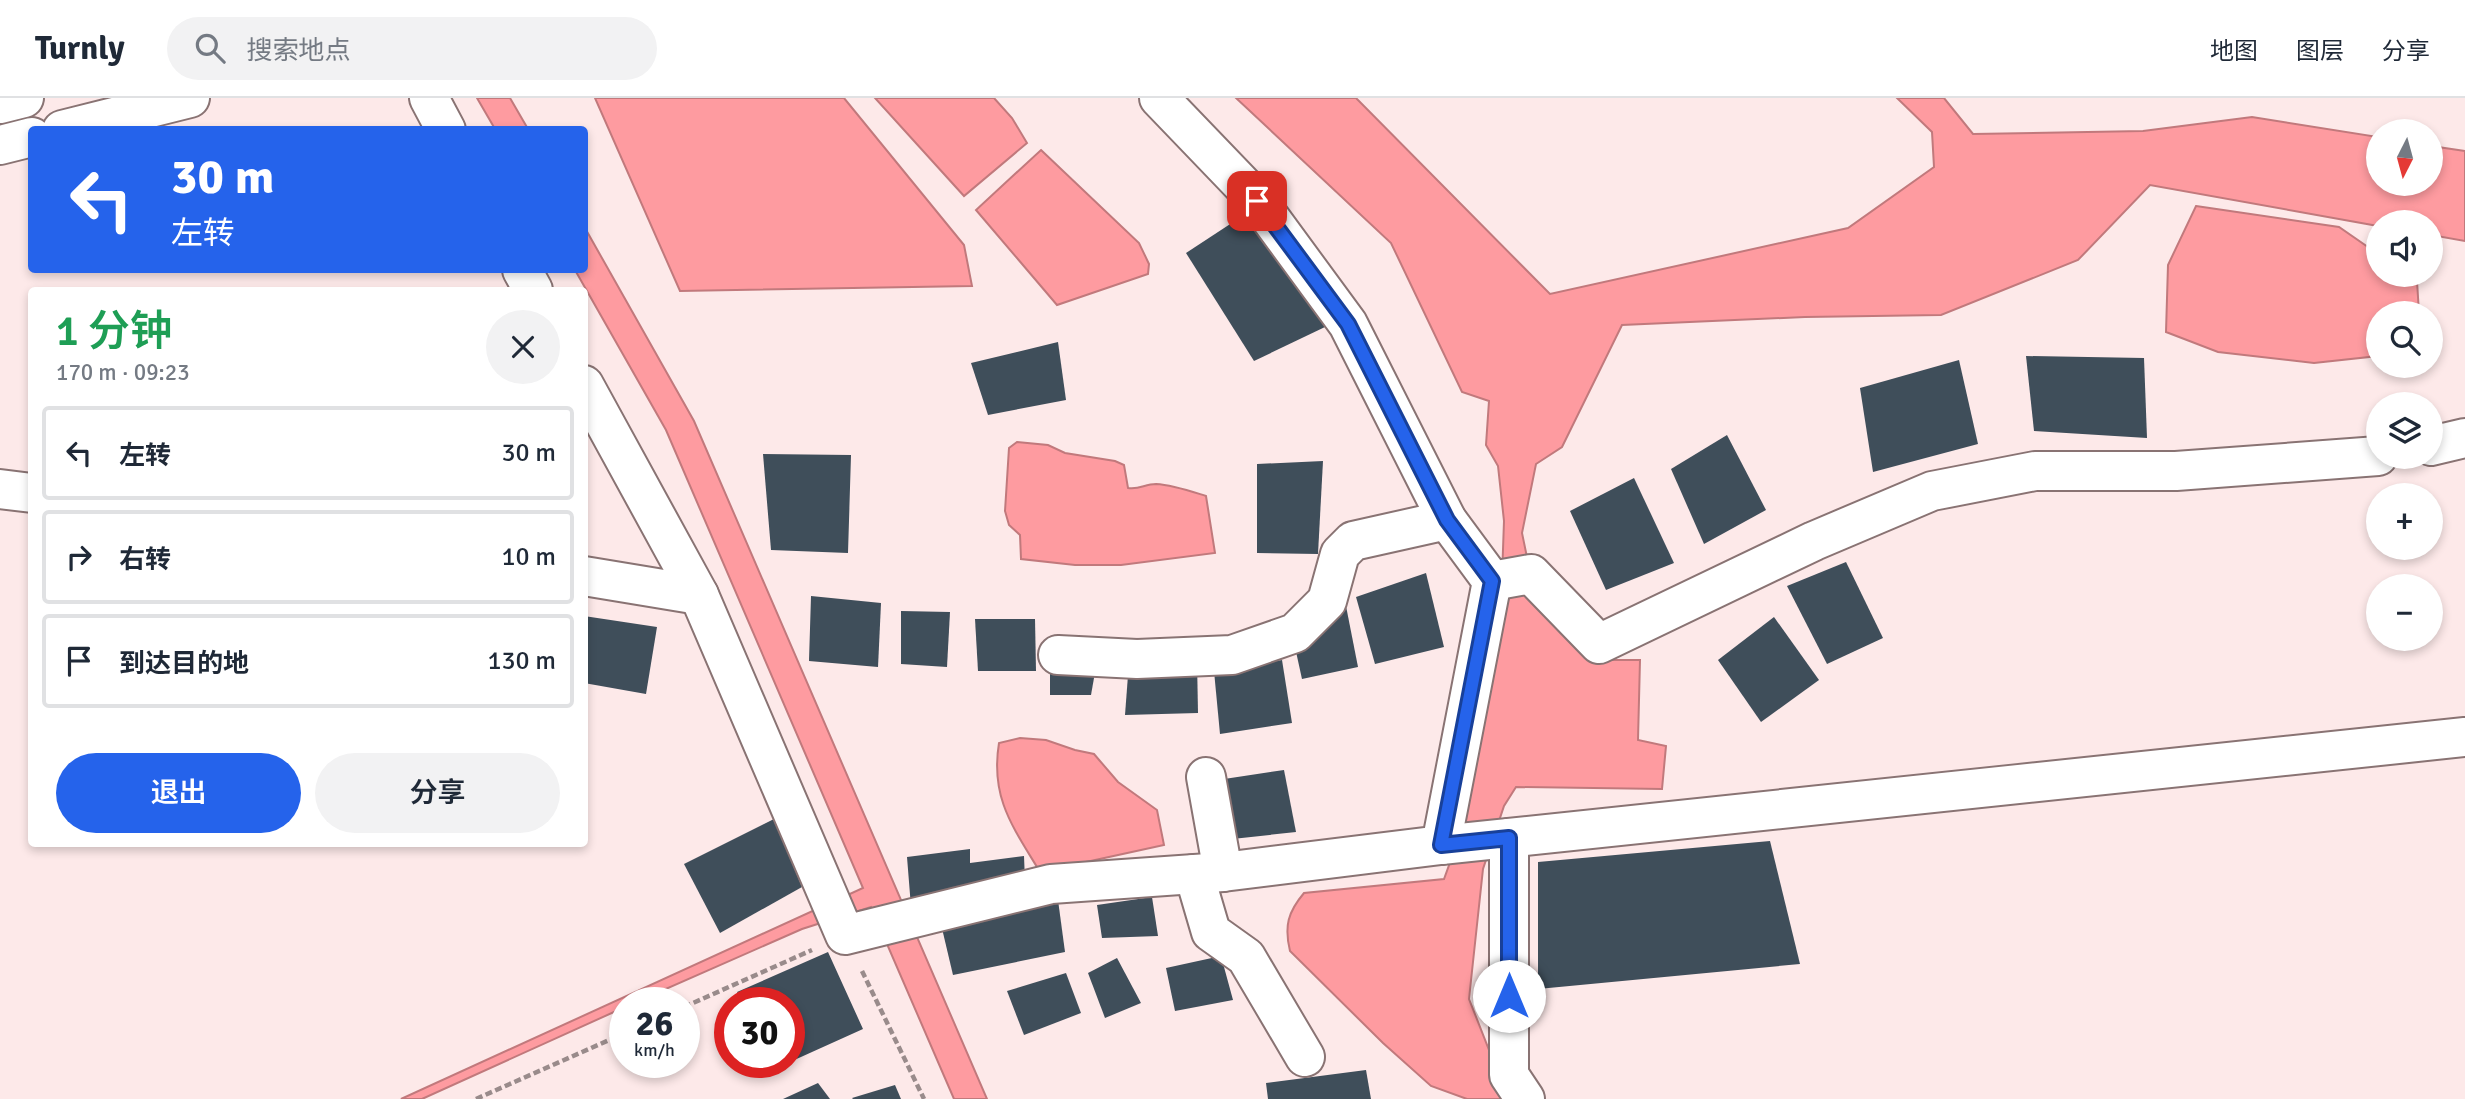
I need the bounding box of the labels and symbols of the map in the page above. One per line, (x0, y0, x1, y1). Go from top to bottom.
north arrow (2366, 119, 2443, 196)
pin (1227, 171, 1287, 231)
position arrow (1472, 959, 1546, 1033)
speed limit sign: 30 (714, 987, 805, 1078)

